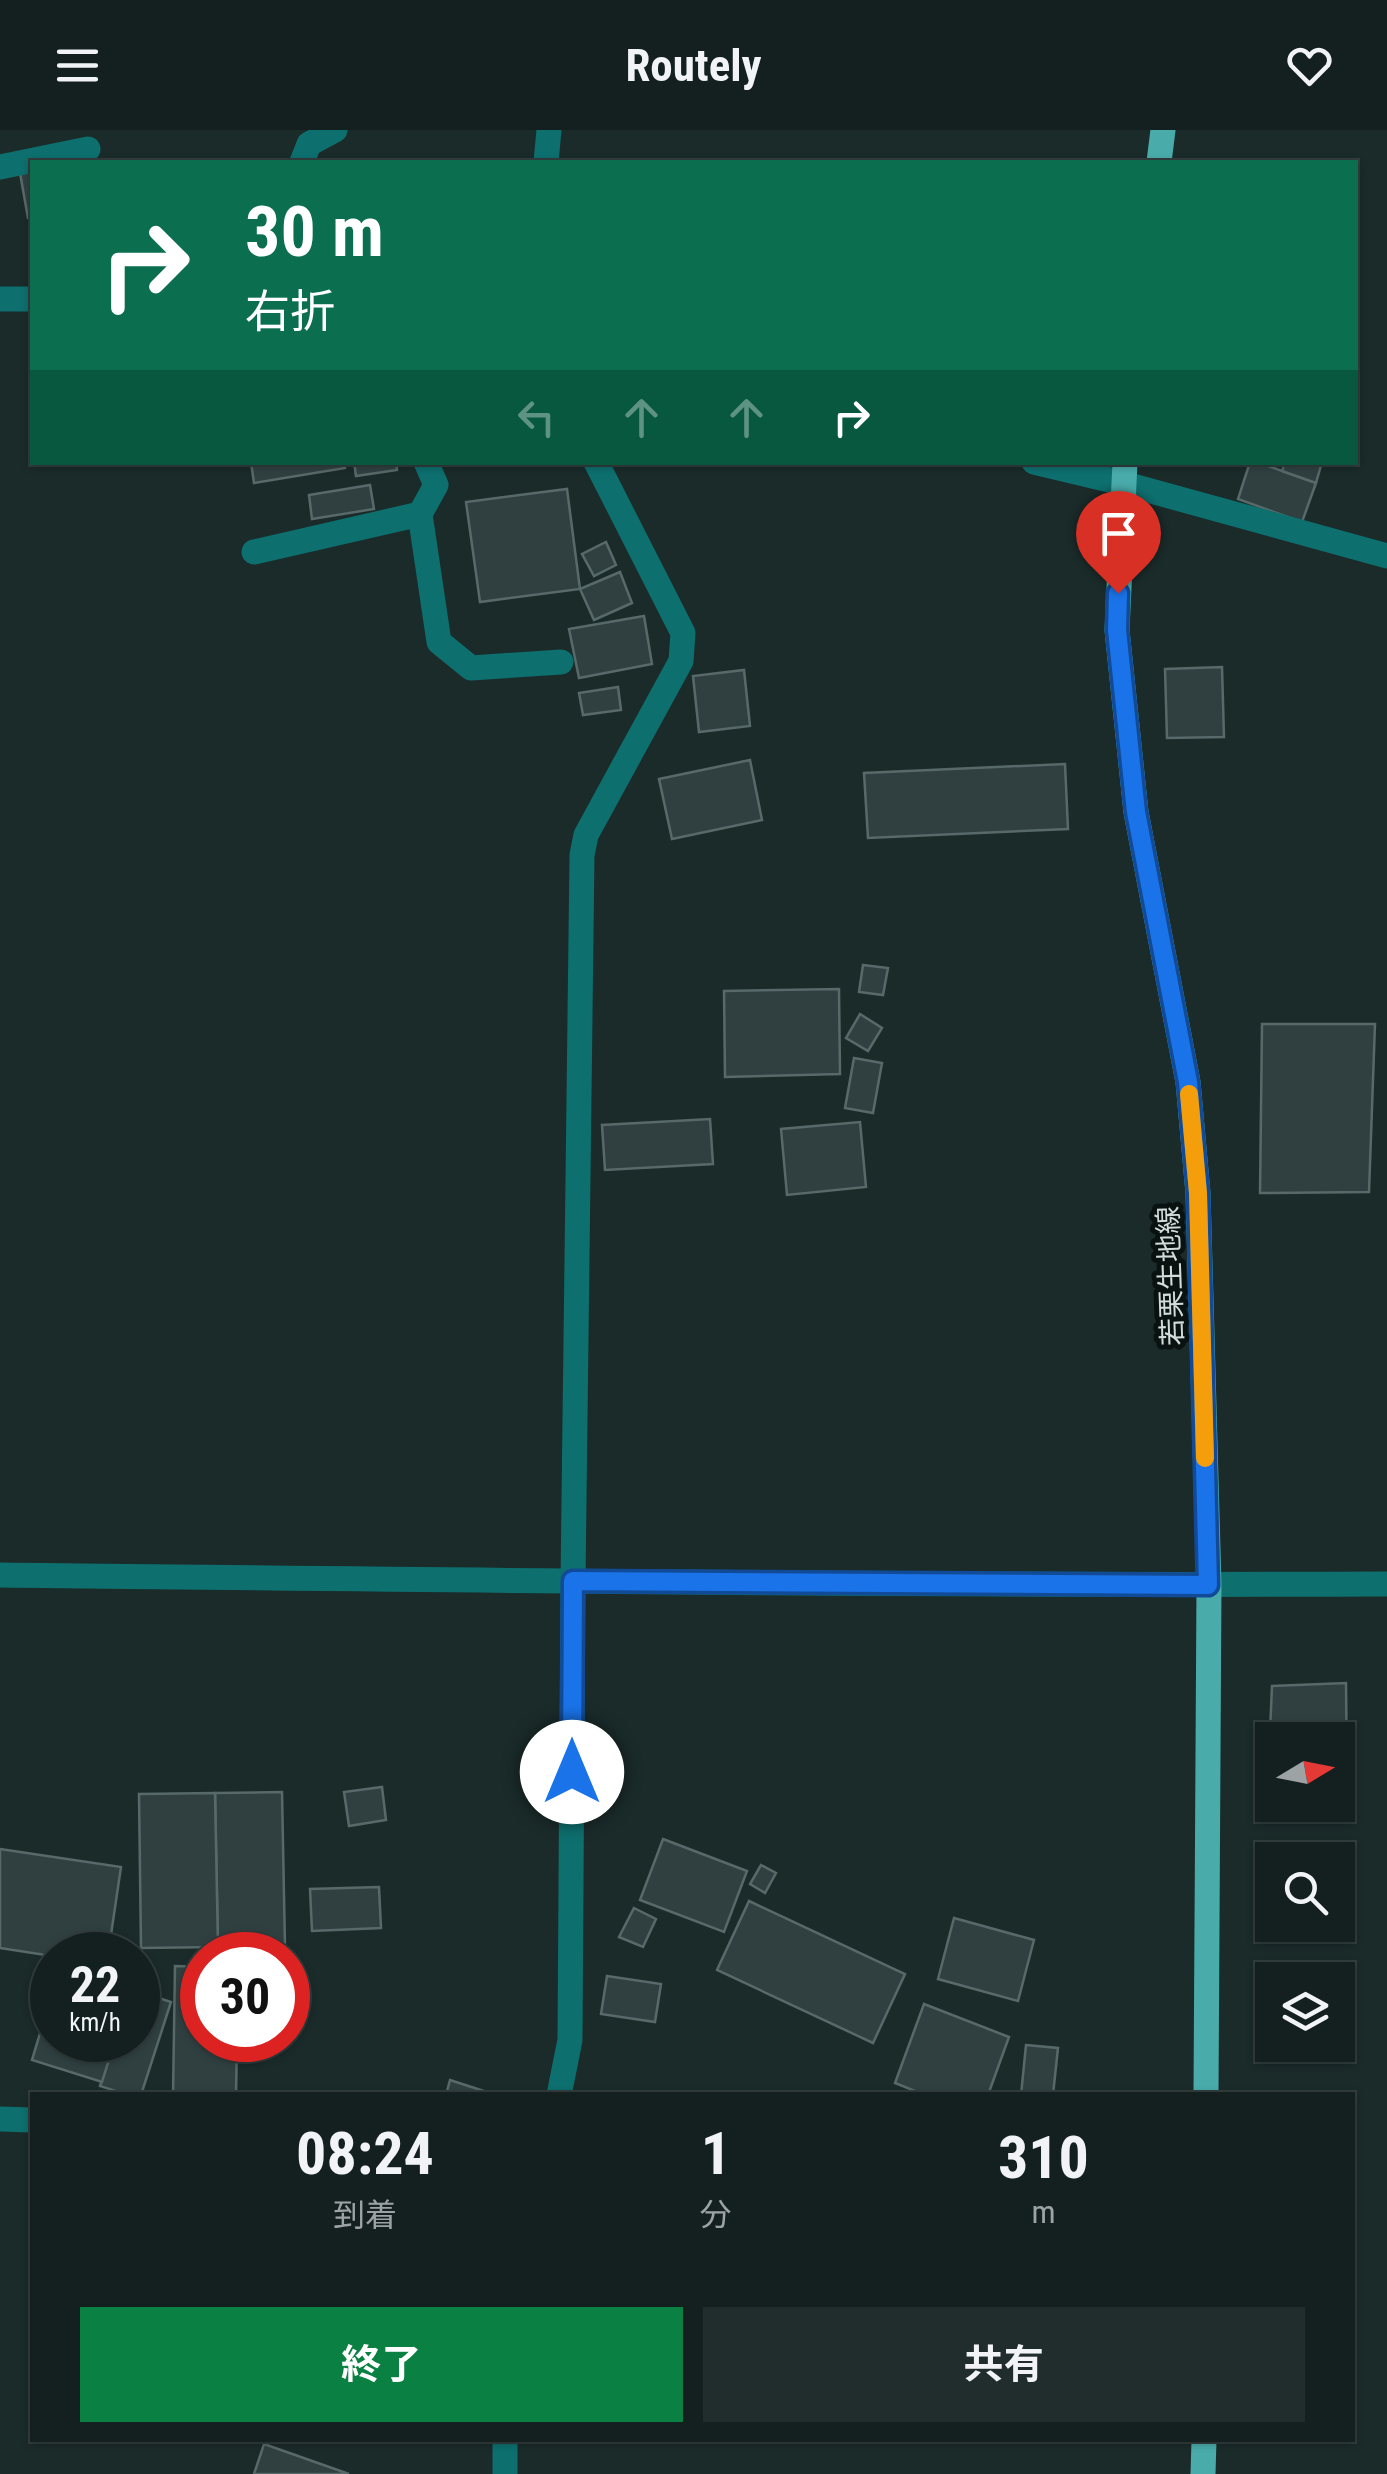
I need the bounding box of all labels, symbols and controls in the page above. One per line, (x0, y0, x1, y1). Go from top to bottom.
icon: menu (50, 38, 105, 93)
icon: heart (1282, 38, 1337, 93)
text: Routely (625, 39, 762, 92)
text: 30 m (245, 191, 384, 273)
icon: right (80, 200, 210, 330)
text: 右折 (245, 285, 335, 338)
icon: left (509, 390, 564, 445)
icon: ahead (614, 390, 669, 445)
icon: ahead (719, 390, 774, 445)
icon: right (824, 390, 879, 445)
pin (1076, 491, 1161, 594)
icon: arrive (1091, 506, 1146, 561)
street label: 若栗生地線 (1152, 1205, 1189, 1347)
position arrow (520, 1720, 624, 1824)
north arrow (1255, 1722, 1355, 1822)
map controls (1255, 1722, 1355, 2062)
button: search (1255, 1842, 1355, 1942)
speed limit sign: 30 (180, 1932, 310, 2062)
text: 22 (70, 1956, 120, 2014)
button: layers (1255, 1962, 1355, 2062)
text: km/h (69, 2008, 121, 2037)
text: 08:24 (296, 2118, 434, 2189)
text: 1 (701, 2118, 731, 2189)
text: 310 (998, 2122, 1089, 2193)
text: m (1031, 2193, 1055, 2231)
text: 到着 (333, 2196, 397, 2234)
text: 分 (700, 2196, 732, 2234)
button: 終了 (80, 2307, 683, 2422)
button: 共有 (703, 2307, 1305, 2422)

